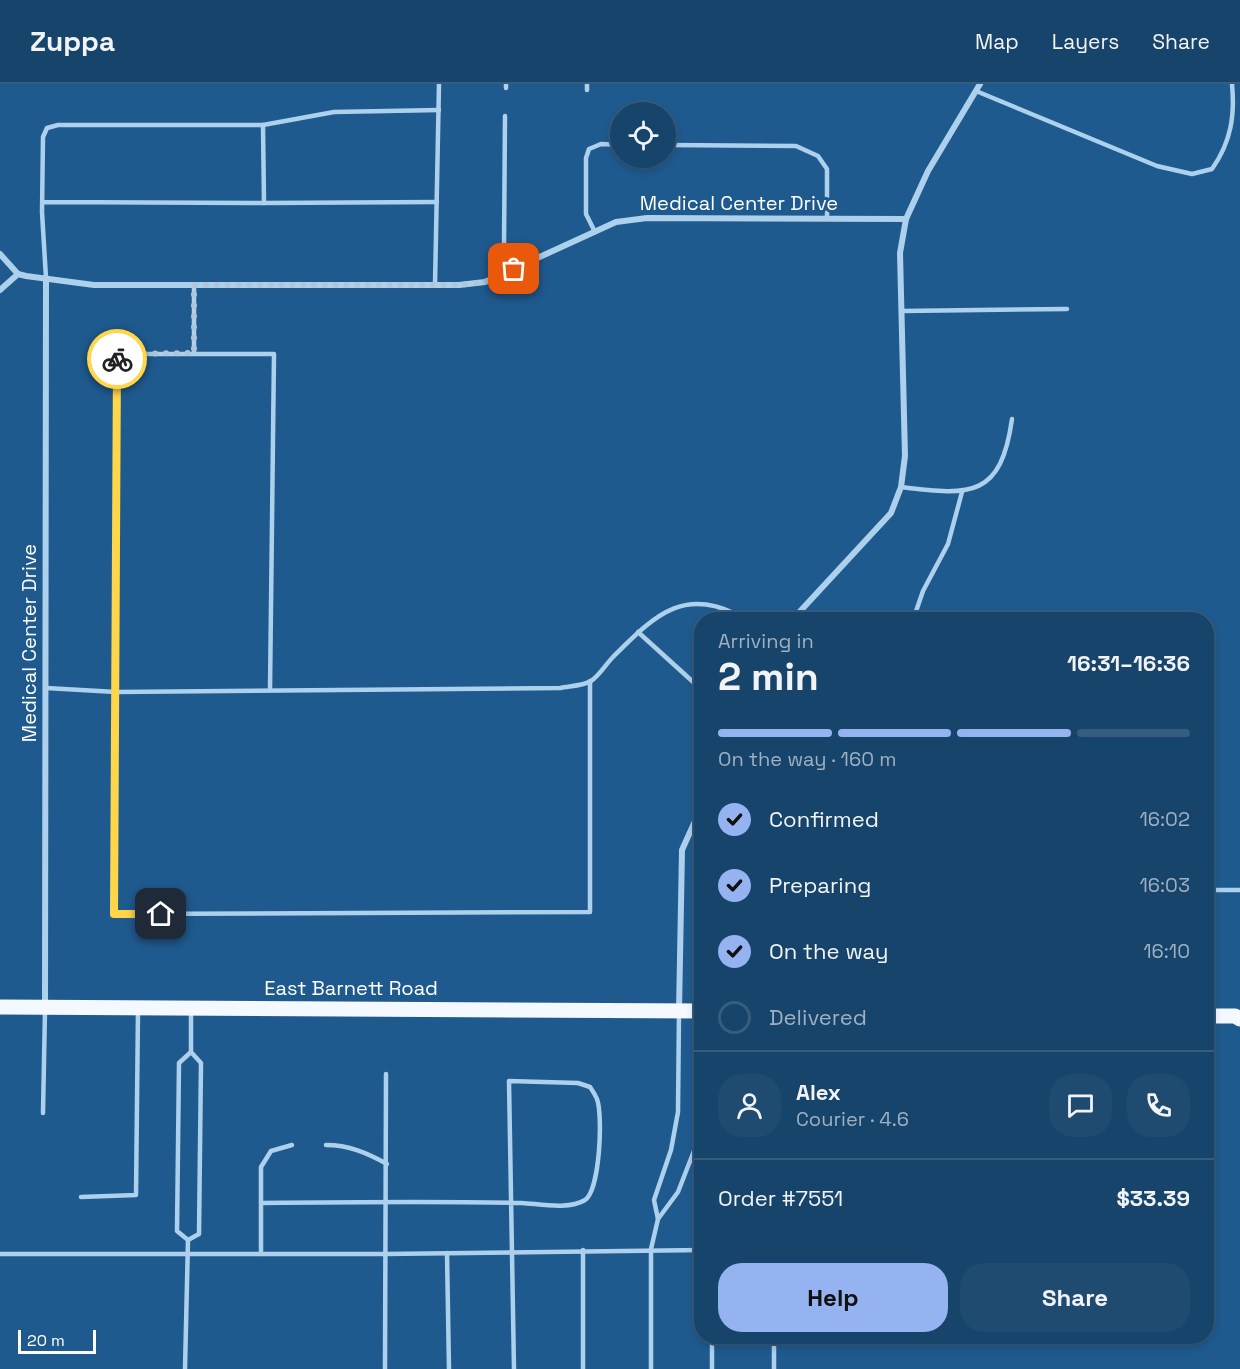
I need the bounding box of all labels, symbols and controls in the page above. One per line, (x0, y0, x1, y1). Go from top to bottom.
text: Zuppa (30, 23, 115, 59)
text: Map (975, 28, 1019, 55)
text: Layers (1052, 28, 1119, 55)
text: Share (1152, 28, 1210, 55)
map controls (610, 102, 676, 168)
button: locate (610, 102, 676, 168)
street label: Medical Center Drive (640, 190, 838, 216)
pin (488, 243, 539, 294)
icon: bag (497, 252, 530, 285)
courier (87, 329, 147, 389)
icon: bike (101, 343, 134, 376)
street label: Medical Center Drive (16, 544, 42, 742)
text: Arriving in (718, 628, 814, 654)
text: 16:31–16:36 (1067, 649, 1190, 677)
text: 2 min (718, 652, 819, 701)
text: On the way · 160 m (718, 746, 896, 772)
icon: check (718, 803, 751, 836)
text: Confirmed (769, 805, 879, 833)
text: 16:02 (1139, 806, 1190, 832)
icon: check (718, 869, 751, 902)
text: Preparing (769, 871, 871, 899)
text: 16:03 (1139, 872, 1190, 898)
pin (135, 888, 186, 939)
icon: home (144, 897, 177, 930)
icon: check (718, 935, 751, 968)
text: On the way (769, 937, 888, 965)
text: 16:10 (1143, 938, 1190, 964)
street label: East Barnett Road (264, 975, 438, 1001)
text: Delivered (769, 1003, 867, 1031)
button: person (718, 1074, 781, 1137)
button: chat (1049, 1074, 1112, 1137)
button: phone (1127, 1074, 1190, 1137)
text: Alex (796, 1078, 841, 1106)
text: Courier · 4.6 (796, 1106, 909, 1132)
text: Order #7551 (718, 1184, 843, 1212)
text: $33.39 (1116, 1184, 1190, 1212)
button: Help (718, 1263, 948, 1332)
button: Share (960, 1263, 1190, 1332)
scale bar (18, 1327, 96, 1354)
text: 20 m (27, 1330, 65, 1351)

